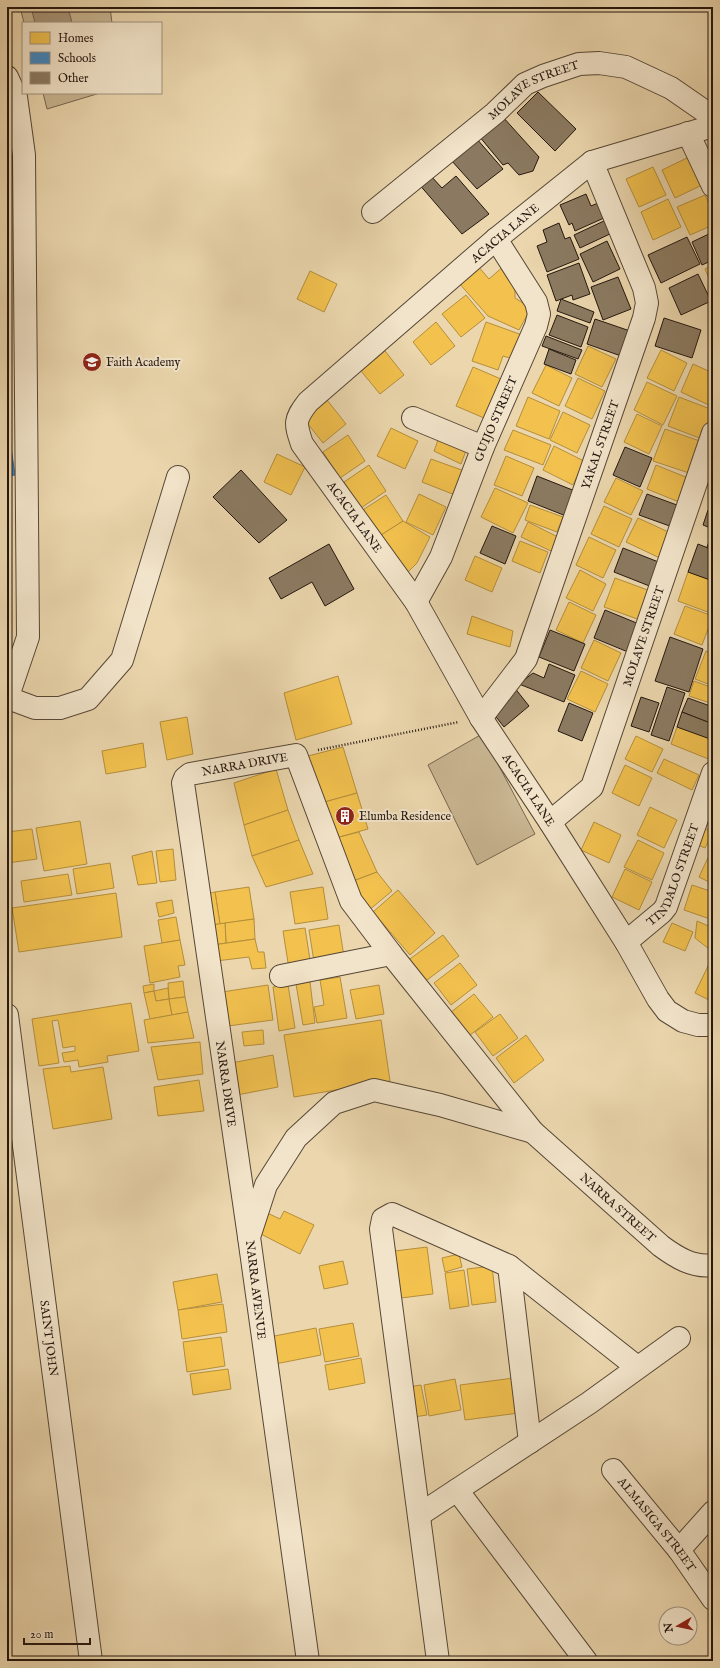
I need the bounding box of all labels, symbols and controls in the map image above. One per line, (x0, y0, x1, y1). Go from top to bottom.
legend (22, 22, 162, 94)
text: Homes (58, 31, 94, 46)
text: Schools (58, 51, 96, 66)
street label: MOLAVE STREET (485, 58, 581, 123)
text: Other (58, 71, 89, 86)
street label: ACACIA LANE (467, 201, 542, 267)
school or university icon: Faith Academy (81, 351, 103, 373)
place label: Faith Academy (106, 355, 180, 370)
street label: GUIJO STREET (471, 374, 521, 464)
street label: YAKAL STREET (578, 398, 623, 491)
street label: ACACIA LANE (323, 478, 385, 556)
street label: MOLAVE STREET (620, 584, 668, 689)
street label: NARRA DRIVE (200, 750, 289, 780)
street label: ACACIA LANE (498, 750, 558, 830)
building icon: Elumba Residence (334, 805, 356, 827)
place label: Elumba Residence (359, 809, 452, 824)
street label: TINDALO STREET (644, 822, 703, 930)
street label: NARRA DRIVE (212, 1040, 239, 1128)
street label: NARRA STREET (576, 1170, 659, 1246)
street label: NARRA AVENUE (242, 1240, 269, 1340)
street label: SAINT JOHN (36, 1299, 61, 1378)
street label: ALMASIGA STREET (614, 1474, 699, 1575)
north arrow (658, 1606, 698, 1646)
scale bar (24, 1620, 90, 1646)
text: N (661, 1621, 677, 1634)
text: 20 m (30, 1627, 53, 1642)

